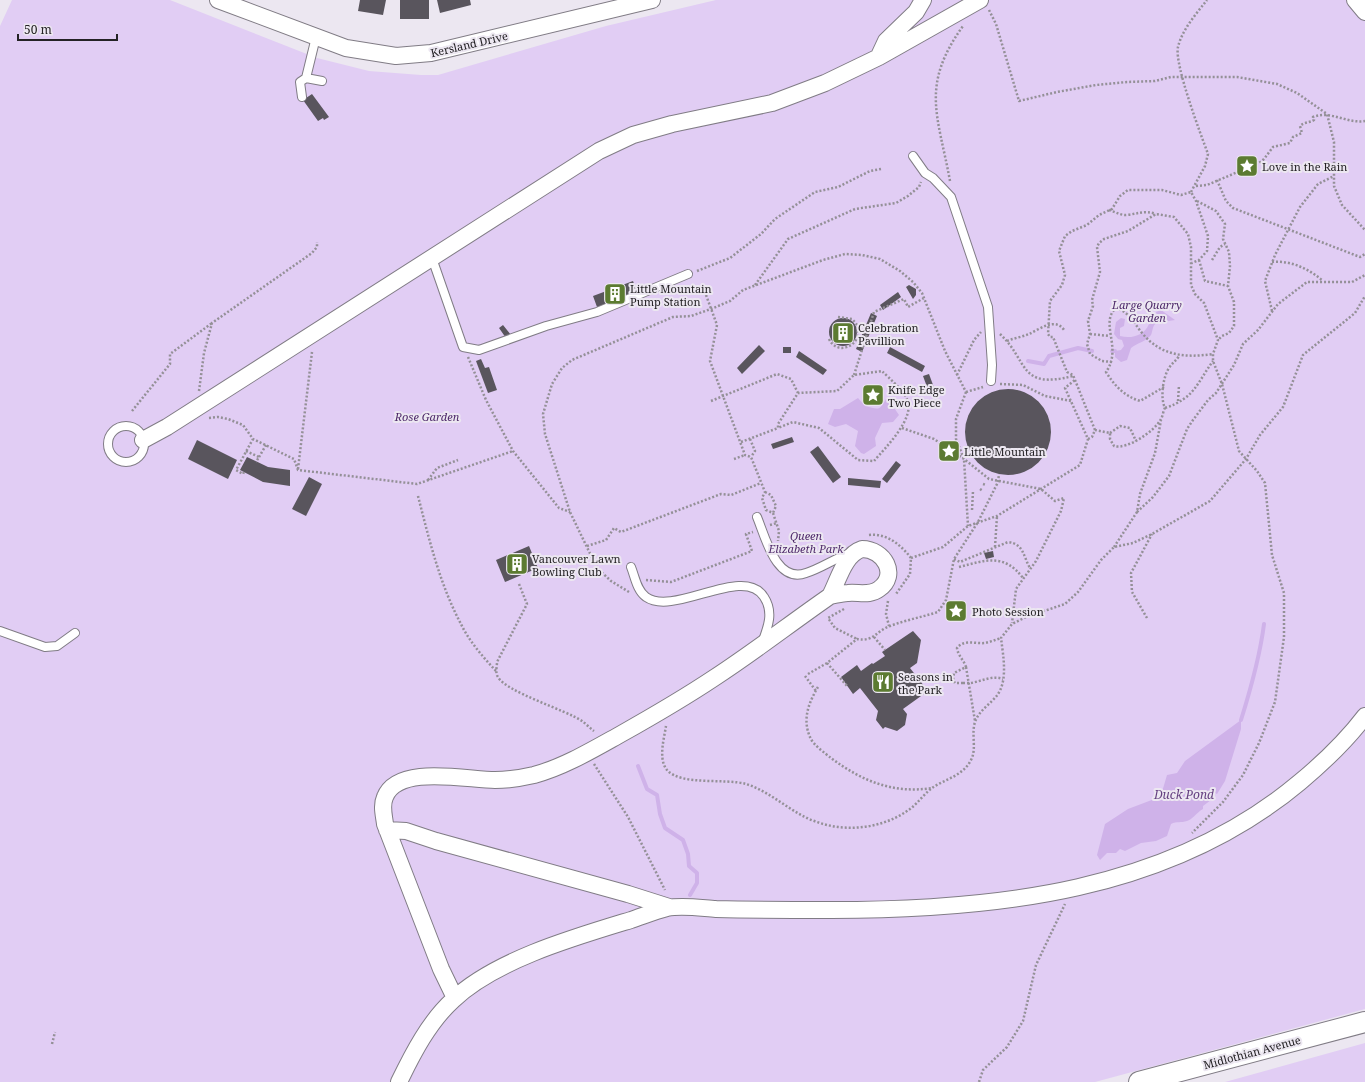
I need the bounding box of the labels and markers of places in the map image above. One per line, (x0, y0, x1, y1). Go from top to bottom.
place icon: Love in the Rain (1234, 153, 1260, 179)
place label: Love in the Rain (1262, 159, 1347, 174)
building icon: Little Mountain Pump Station (602, 281, 628, 307)
place label: Little Mountain Pump Station (630, 281, 712, 309)
building icon: Celebration Pavillion (830, 320, 856, 346)
place label: Celebration Pavillion (858, 320, 919, 348)
place icon: Knife Edge Two Piece (860, 382, 886, 408)
place label: Knife Edge Two Piece (888, 382, 945, 410)
place icon: Little Mountain (936, 438, 962, 464)
place label: Little Mountain (964, 444, 1046, 459)
building icon: Vancouver Lawn Bowling Club (504, 551, 530, 577)
place label: Vancouver Lawn Bowling Club (532, 551, 621, 579)
place icon: Photo Session (943, 598, 969, 624)
place label: Photo Session (972, 604, 1044, 619)
restaurant icon: Seasons in the Park (870, 669, 896, 695)
place label: Seasons in the Park (898, 669, 953, 697)

